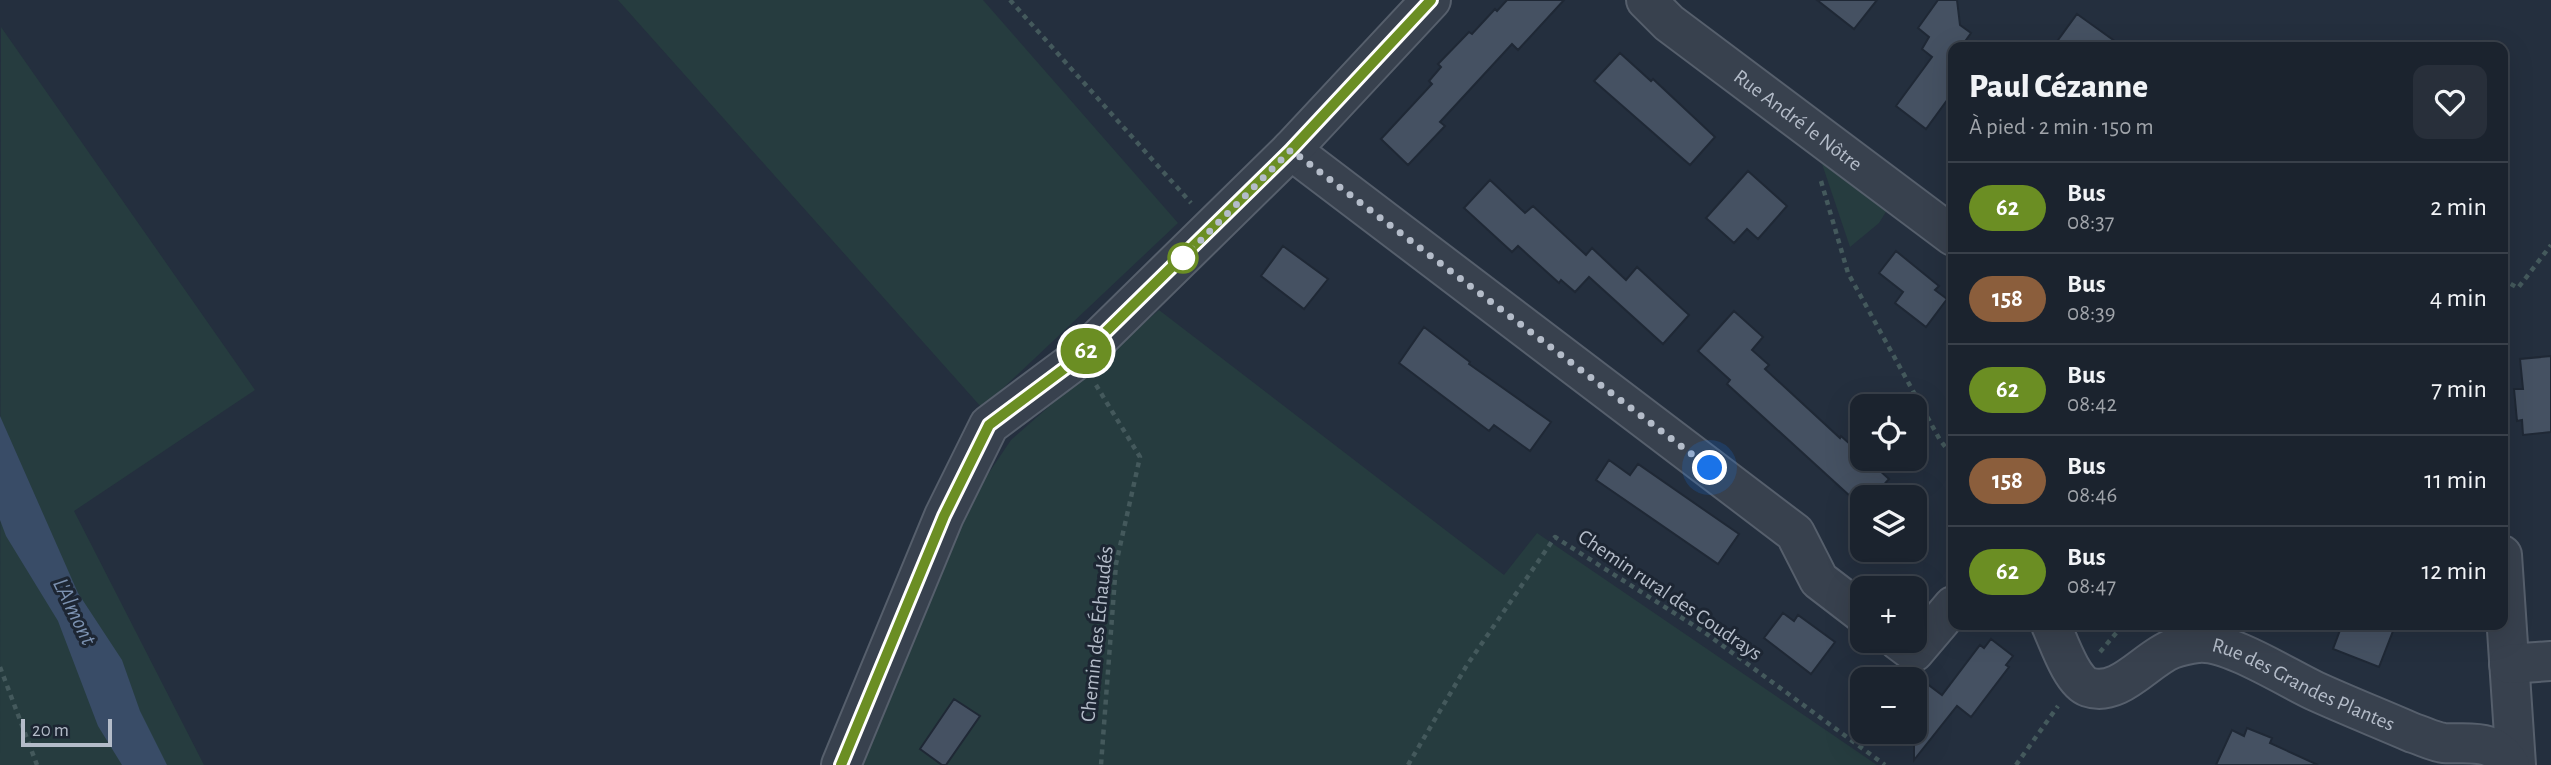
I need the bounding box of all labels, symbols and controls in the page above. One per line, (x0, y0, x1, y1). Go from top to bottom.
street label: Rue André le Nôtre (1730, 65, 1866, 175)
button: heart (2413, 65, 2487, 139)
text: Paul Cézanne (1969, 71, 2148, 104)
text: À pied · 2 min · 150 m (1969, 116, 2154, 139)
text: Bus (2067, 180, 2106, 206)
text: 2 min (2430, 194, 2487, 220)
text: 62 (1996, 196, 2019, 220)
text: 08:37 (2067, 211, 2114, 234)
unlabelled marker (1168, 243, 1198, 273)
text: Bus (2067, 271, 2106, 297)
text: 4 min (2430, 285, 2487, 311)
text: 158 (1992, 287, 2023, 311)
text: 08:39 (2067, 302, 2116, 325)
line badge: 62 (1054, 328, 1118, 374)
text: 62 (1075, 339, 1097, 363)
text: Bus (2067, 362, 2106, 388)
text: 7 min (2431, 376, 2487, 402)
text: 62 (1996, 378, 2019, 402)
text: 08:42 (2067, 393, 2117, 416)
map controls (1850, 394, 1927, 744)
button: locate (1850, 394, 1927, 471)
your location (1692, 450, 1727, 485)
text: Bus (2067, 453, 2106, 479)
text: 11 min (2424, 467, 2487, 493)
text: 158 (1992, 469, 2023, 493)
text: 08:46 (2067, 484, 2117, 507)
button: layers (1850, 485, 1927, 562)
street label: Chemin rural des Coudrays (1574, 526, 1766, 664)
text: Bus (2067, 544, 2106, 570)
street label: Chemin des Échaudés (1075, 545, 1117, 723)
text: 12 min (2421, 558, 2487, 584)
text: 62 (1996, 560, 2019, 584)
water label: L'Almont (48, 575, 100, 650)
text: 08:47 (2067, 575, 2116, 598)
button: + (1850, 576, 1927, 653)
street label: Rue des Grandes Plantes (2210, 634, 2398, 734)
button: − (1850, 667, 1927, 744)
scale bar (21, 716, 112, 748)
text: 20 m (32, 721, 69, 740)

